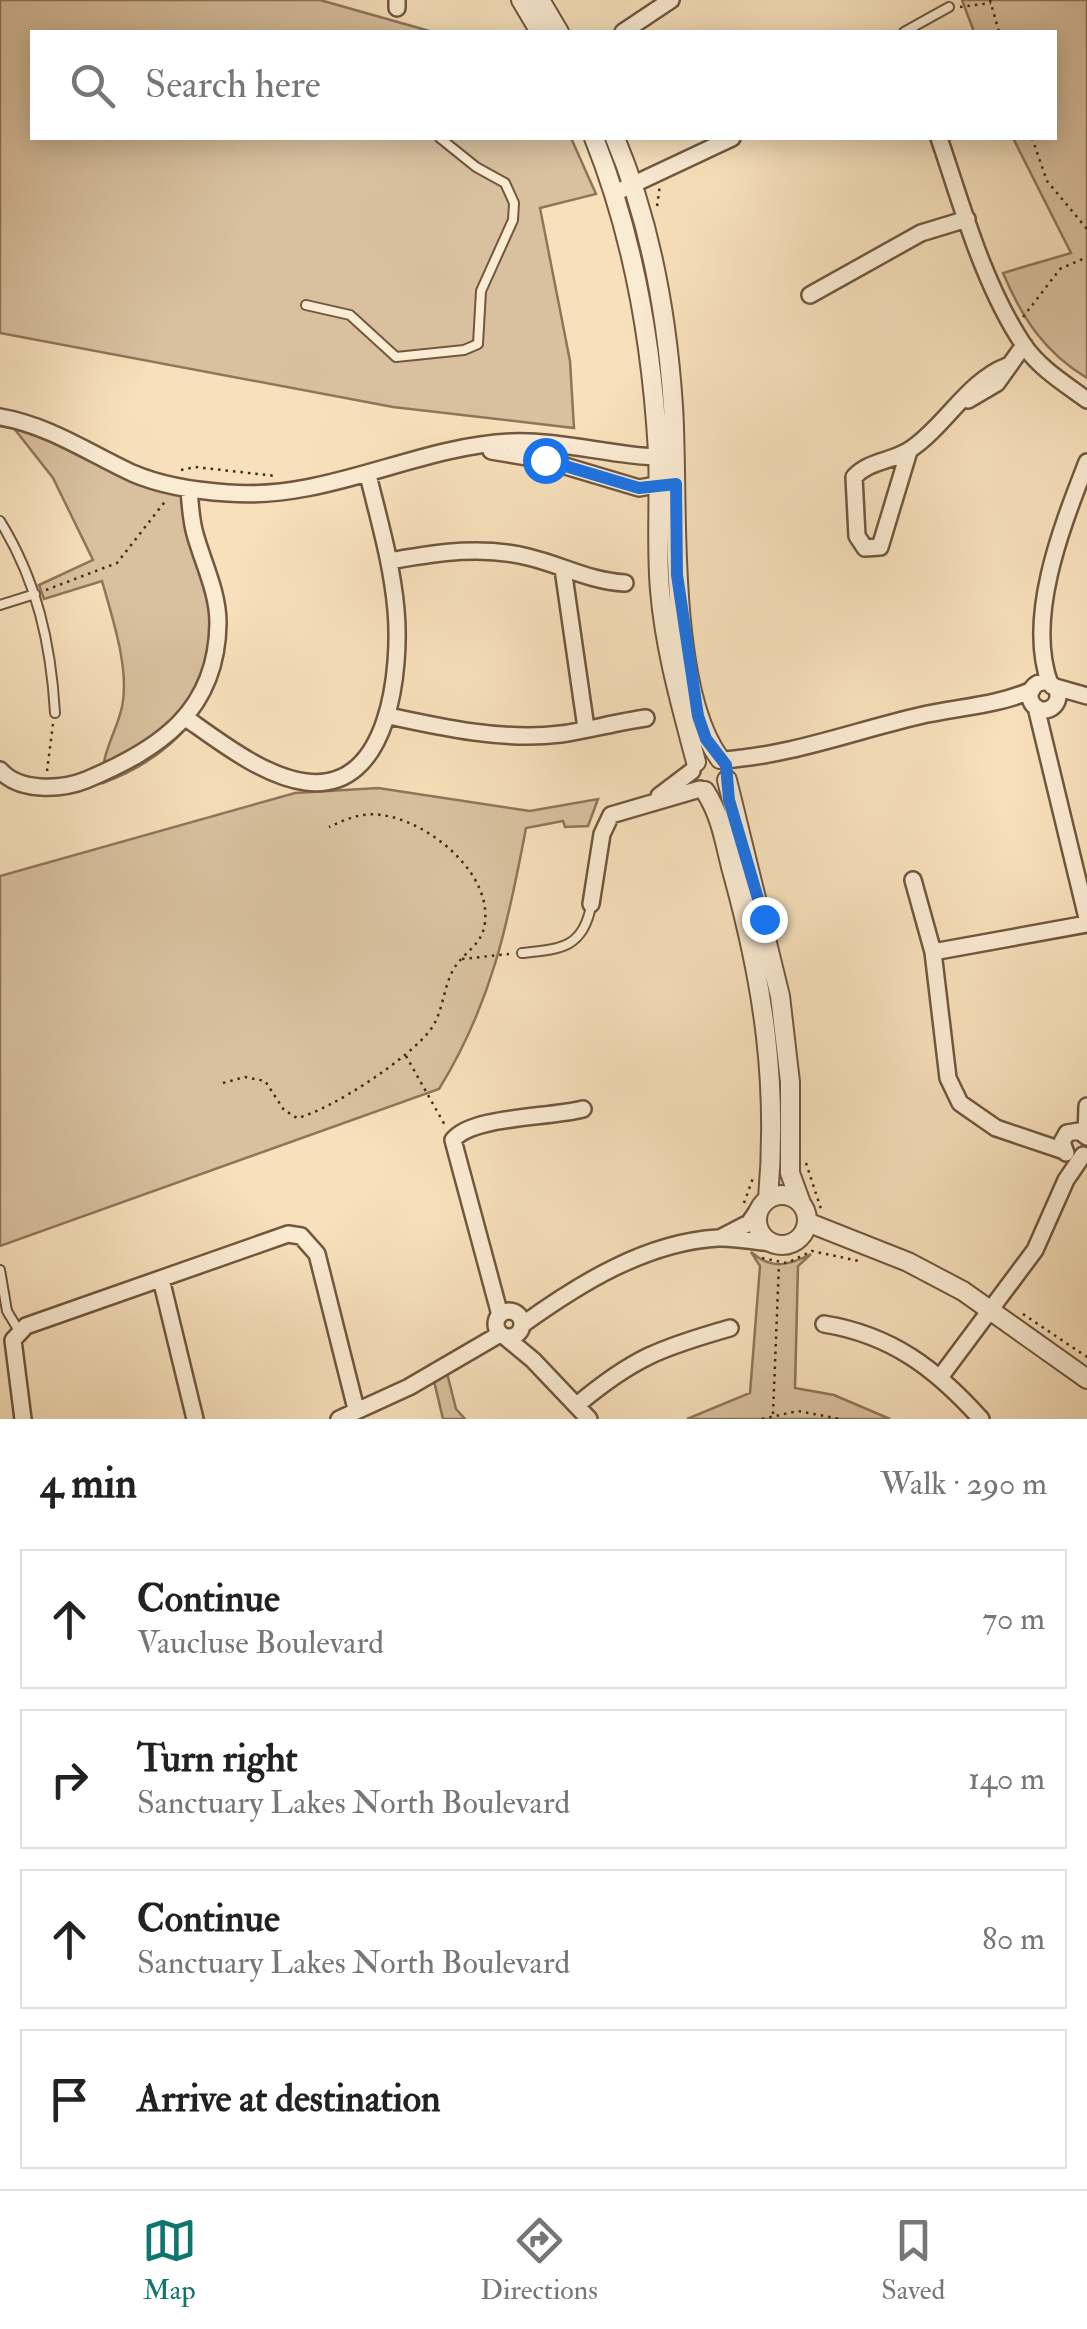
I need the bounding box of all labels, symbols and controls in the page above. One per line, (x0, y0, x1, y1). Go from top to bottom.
search box (30, 30, 1057, 140)
icon: search (65, 58, 120, 113)
text: Search here (145, 61, 321, 109)
route start (523, 438, 569, 484)
route end (742, 897, 788, 943)
text: 4 min (40, 1458, 137, 1510)
text: Walk · 290 m (880, 1464, 1047, 1504)
text: Continue (137, 1575, 280, 1623)
icon: ahead (42, 1592, 97, 1647)
text: 70 m (982, 1599, 1045, 1639)
text: Vaucluse Boulevard (137, 1623, 384, 1663)
text: Turn right (137, 1735, 298, 1783)
icon: right (42, 1752, 97, 1807)
text: 140 m (968, 1759, 1045, 1799)
text: Sanctuary Lakes North Boulevard (137, 1783, 570, 1823)
text: Continue (137, 1895, 280, 1943)
icon: ahead (42, 1912, 97, 1967)
text: 80 m (982, 1919, 1045, 1959)
text: Sanctuary Lakes North Boulevard (137, 1943, 570, 1983)
icon: arrive (42, 2072, 97, 2127)
text: Arrive at destination (137, 2075, 441, 2123)
tab: Map (142, 2213, 197, 2308)
tab: Directions (480, 2213, 598, 2308)
tab: Saved (881, 2213, 945, 2308)

